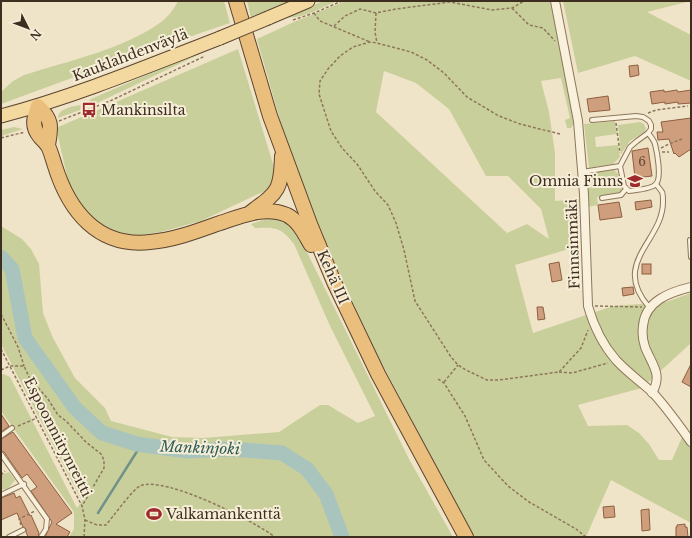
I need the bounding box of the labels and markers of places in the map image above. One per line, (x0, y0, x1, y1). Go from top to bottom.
bus stop icon: Mankinsilta (80, 101, 98, 119)
place label: Mankinsilta (101, 101, 186, 119)
place label: Omnia Finns (529, 172, 623, 190)
school or university icon: Omnia Finns (626, 172, 644, 190)
sports icon: Valkamankenttä (145, 505, 163, 523)
place label: Valkamankenttä (165, 505, 281, 523)

